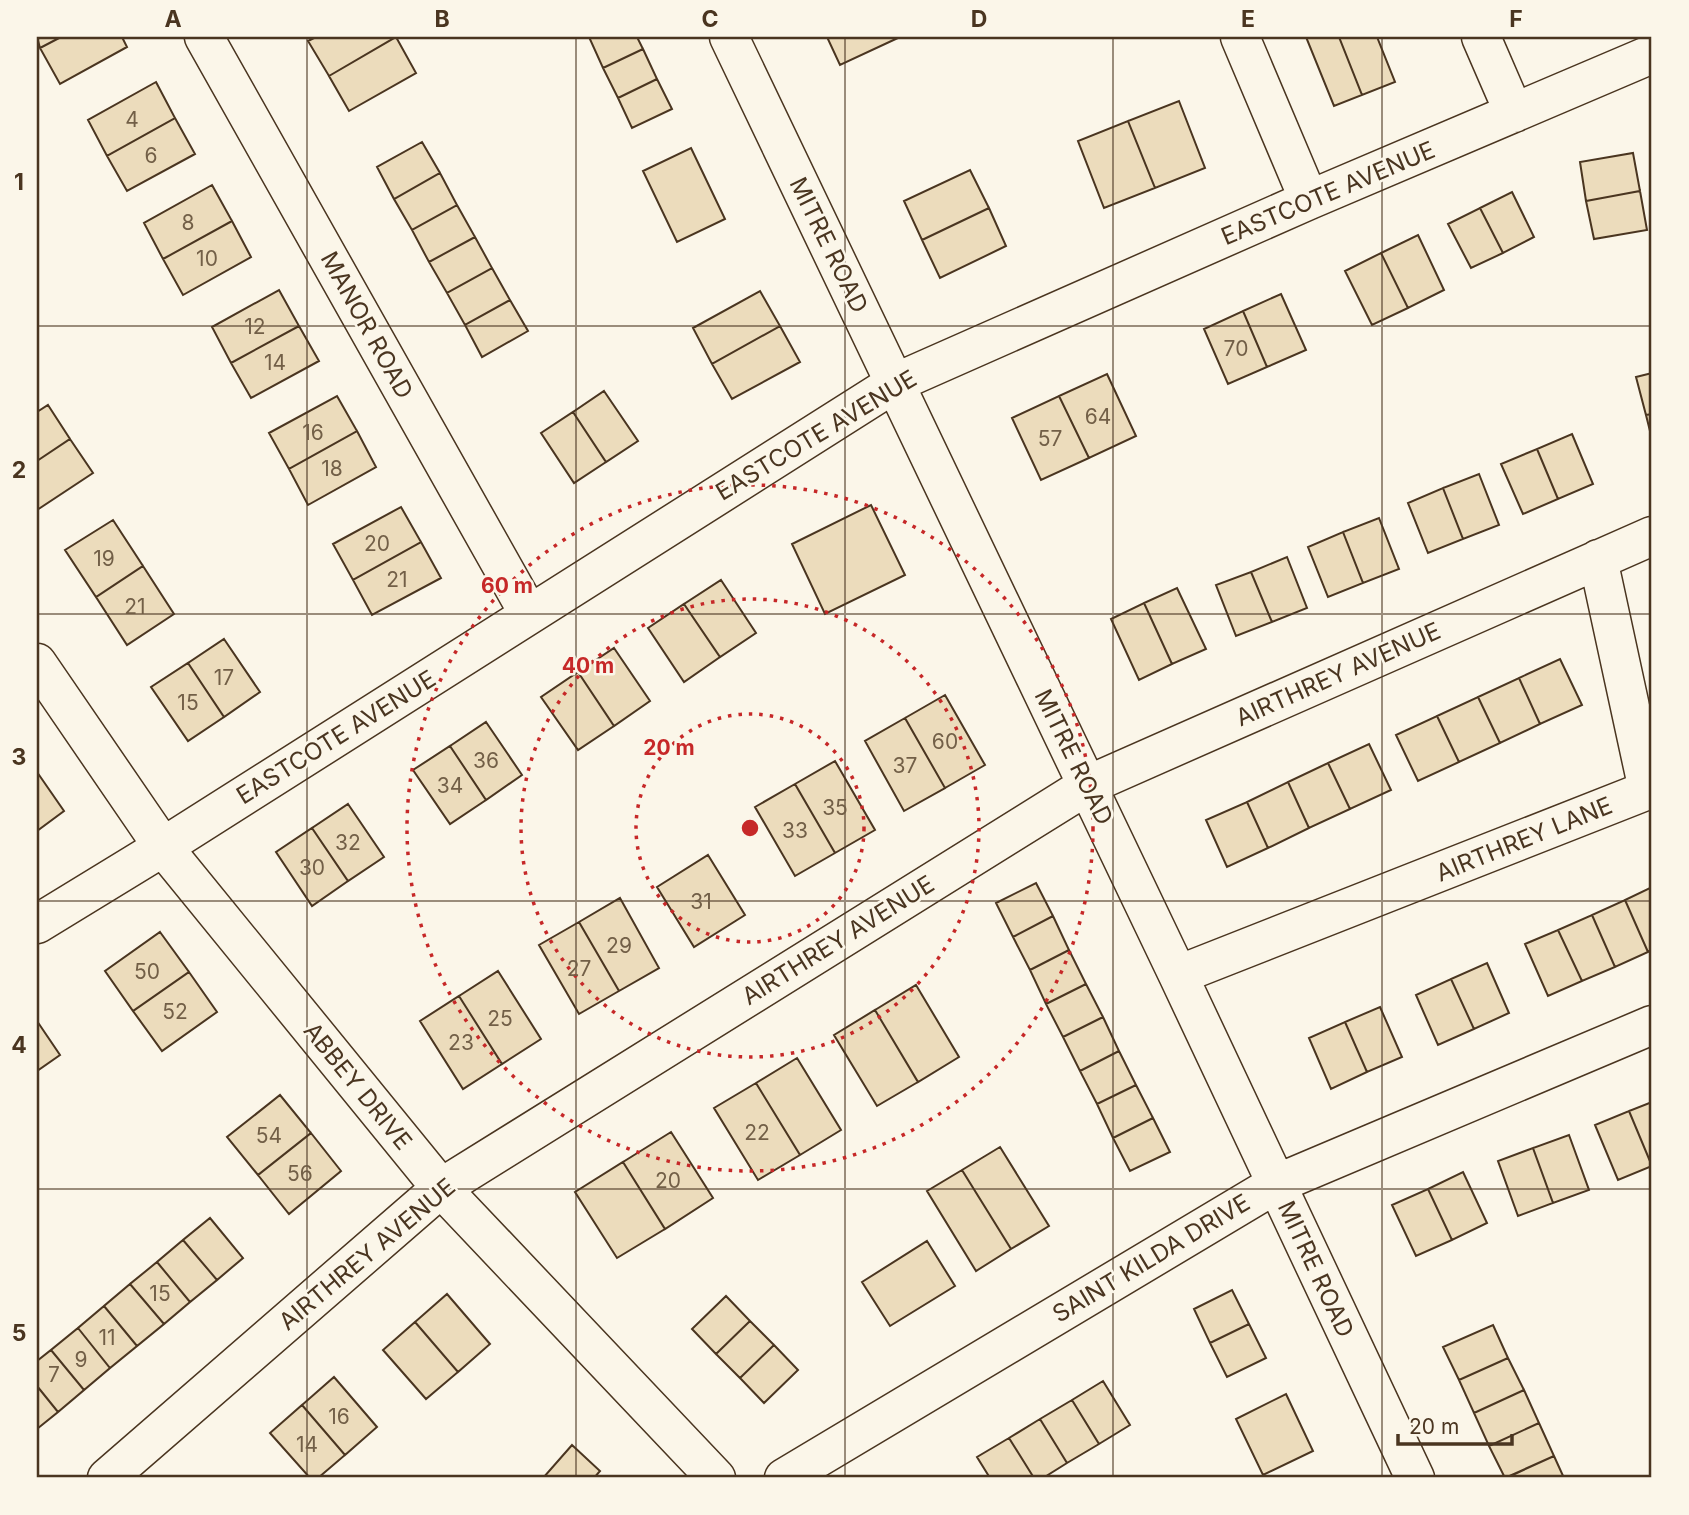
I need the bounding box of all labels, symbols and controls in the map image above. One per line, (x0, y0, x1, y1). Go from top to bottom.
text: A (164, 5, 182, 33)
text: B (434, 5, 450, 33)
text: C (701, 5, 719, 33)
text: D (971, 5, 987, 33)
text: E (1241, 5, 1255, 33)
text: F (1509, 5, 1523, 33)
house number: 4 (125, 107, 139, 132)
street label: EASTCOTE AVENUE (1217, 135, 1439, 251)
house number: 6 (144, 143, 158, 168)
text: 1 (14, 168, 24, 196)
street label: MITRE ROAD (784, 173, 874, 317)
house number: 8 (182, 210, 195, 235)
house number: 10 (196, 246, 218, 271)
street label: MANOR ROAD (315, 246, 419, 404)
house number: 12 (244, 314, 266, 339)
house number: 70 (1224, 336, 1248, 361)
house number: 14 (264, 350, 286, 375)
street label: EASTCOTE AVENUE (710, 364, 922, 506)
house number: 64 (1085, 404, 1111, 429)
house number: 16 (302, 420, 324, 445)
house number: 57 (1038, 426, 1062, 451)
text: 2 (12, 456, 26, 484)
house number: 18 (321, 456, 343, 481)
house number: 20 (364, 531, 390, 556)
house number: 19 (93, 546, 115, 571)
house number: 21 (386, 567, 408, 592)
text: 60 m (481, 573, 533, 598)
house number: 21 (124, 594, 146, 619)
street label: AIRTHREY AVENUE (1231, 616, 1445, 732)
text: 40 m (562, 653, 614, 678)
street label: EASTCOTE AVENUE (231, 664, 441, 810)
house number: 17 (214, 665, 234, 690)
street label: MITRE ROAD (1029, 685, 1119, 829)
house number: 15 (177, 690, 199, 715)
house number: 60 (932, 729, 958, 754)
text: 20 m (643, 735, 695, 760)
text: 3 (12, 743, 26, 771)
house number: 36 (473, 748, 499, 773)
house number: 37 (893, 753, 917, 778)
house number: 34 (437, 773, 463, 798)
street label: AIRTHREY LANE (1432, 790, 1616, 888)
house number: 35 (822, 795, 848, 820)
centre of rings (738, 816, 762, 840)
house number: 33 (782, 818, 808, 843)
house number: 32 (335, 830, 361, 855)
house number: 30 (299, 855, 325, 880)
street label: AIRTHREY AVENUE (737, 869, 939, 1011)
house number: 31 (690, 889, 712, 914)
house number: 29 (606, 933, 632, 958)
house number: 27 (567, 956, 591, 981)
house number: 50 (134, 959, 160, 984)
house number: 52 (162, 999, 188, 1024)
house number: 25 (487, 1006, 513, 1031)
street label: ABBEY DRIVE (298, 1016, 418, 1156)
house number: 23 (448, 1030, 474, 1055)
text: 4 (11, 1031, 27, 1059)
house number: 22 (744, 1120, 770, 1145)
house number: 54 (256, 1123, 282, 1148)
house number: 56 (287, 1161, 313, 1186)
house number: 20 (655, 1168, 681, 1193)
street label: AIRTHREY AVENUE (273, 1172, 461, 1336)
street label: SAINT KILDA DRIVE (1047, 1188, 1255, 1328)
street label: MITRE ROAD (1272, 1196, 1360, 1342)
house number: 15 (149, 1281, 171, 1306)
text: 5 (12, 1319, 26, 1347)
house number: 11 (98, 1325, 116, 1350)
house number: 9 (74, 1347, 88, 1372)
house number: 7 (48, 1362, 60, 1387)
scale bar (1398, 1403, 1512, 1447)
house number: 16 (328, 1404, 350, 1429)
text: 20 m (1409, 1414, 1459, 1439)
house number: 14 (296, 1432, 318, 1457)

